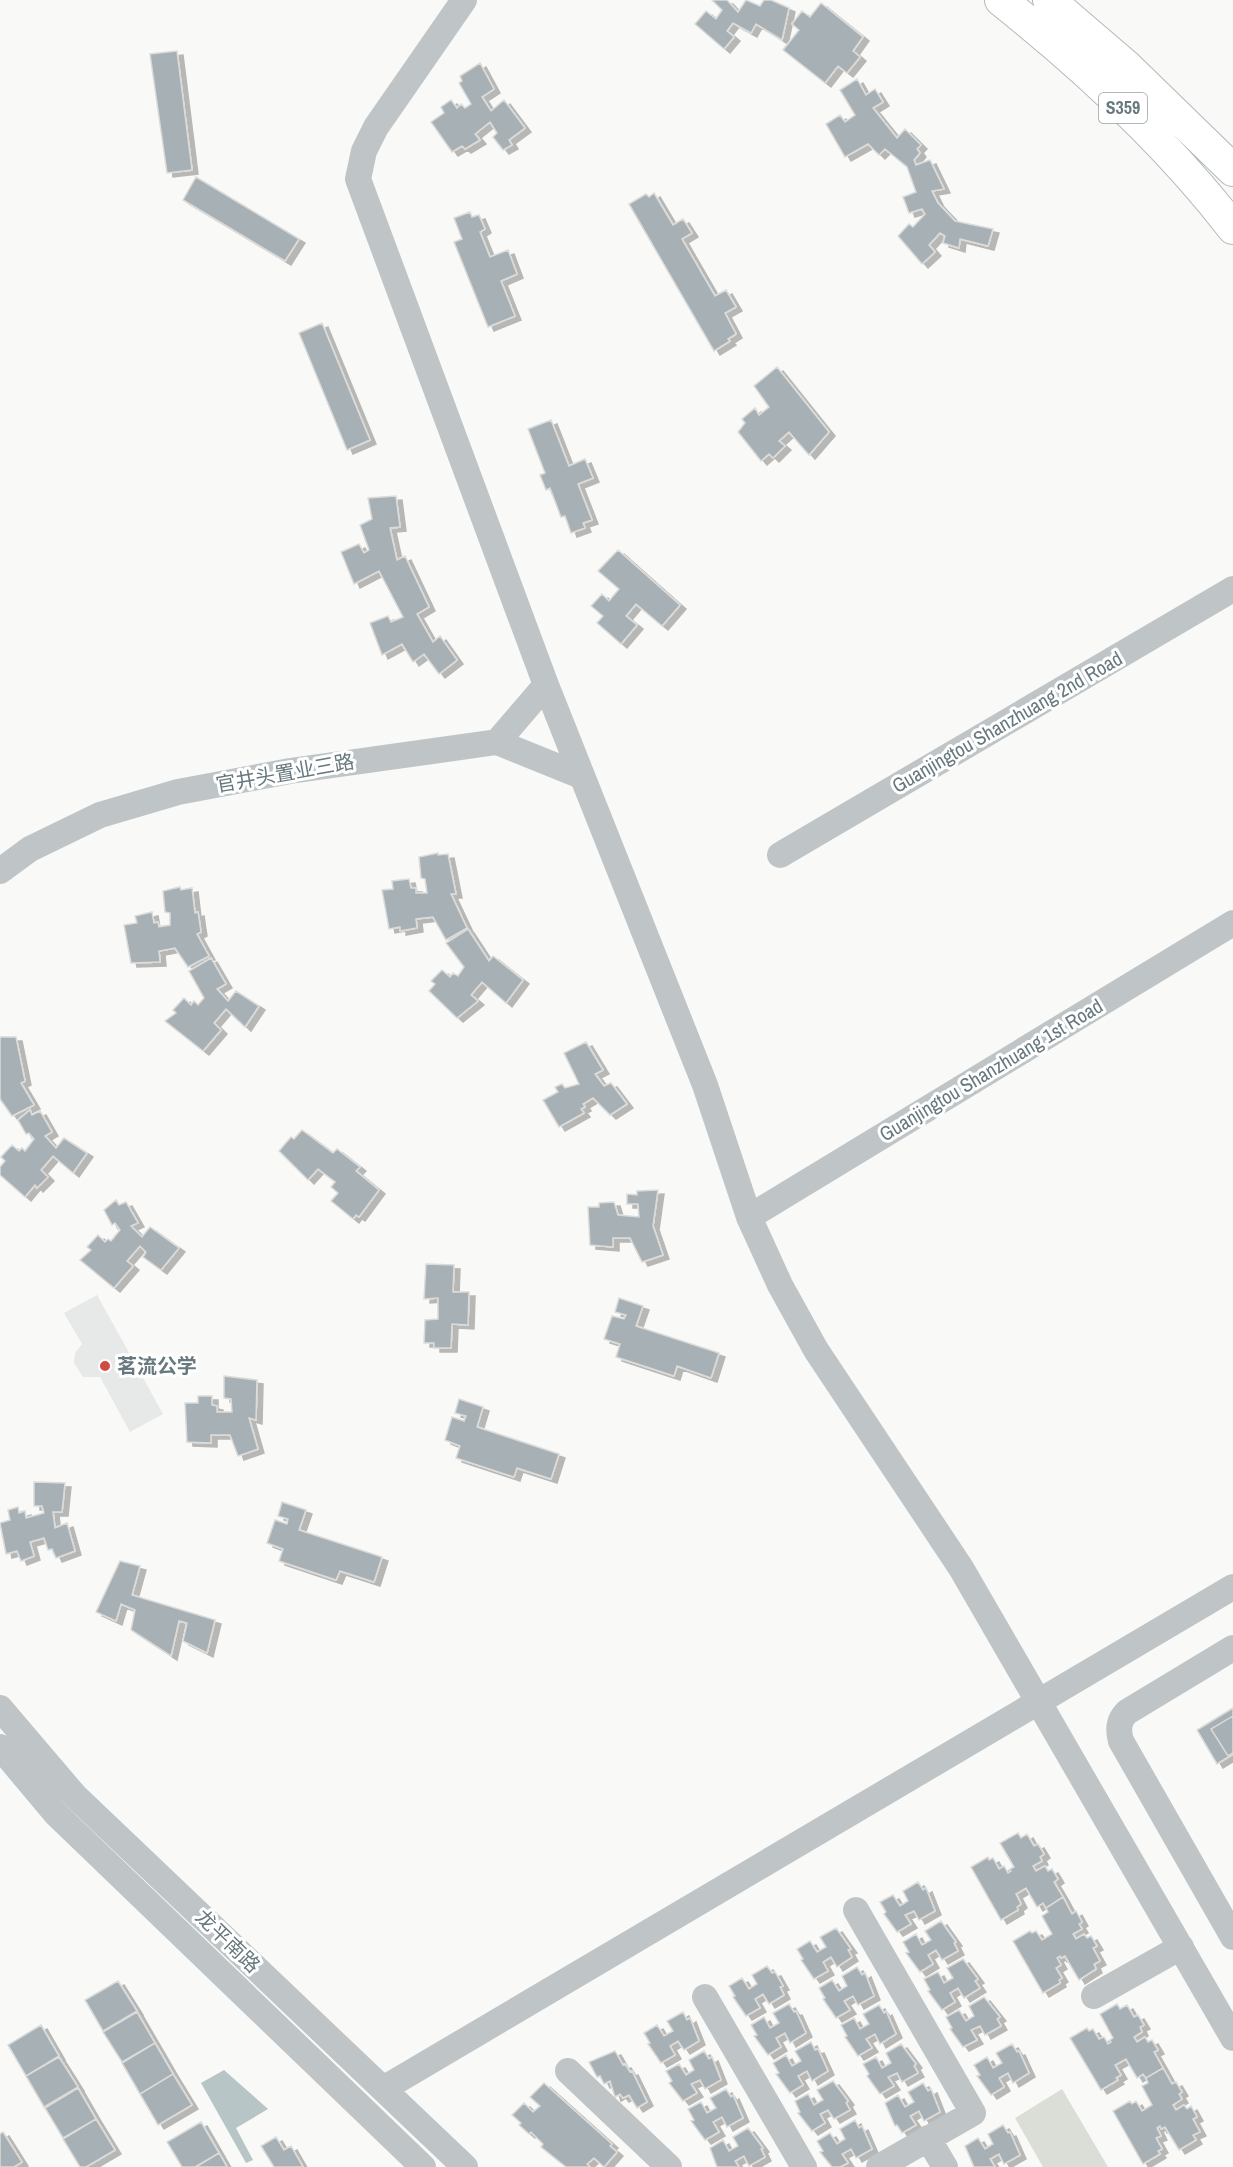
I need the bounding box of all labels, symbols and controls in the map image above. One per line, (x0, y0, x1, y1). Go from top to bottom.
road number: S359 (1099, 93, 1147, 123)
street label: Guanjingtou Shanzhuang 2nd Road (887, 644, 1127, 799)
street label: 官井头置业三路 (214, 747, 356, 798)
street label: Guanjingtou Shanzhuang 1st Road (874, 992, 1108, 1147)
place label: 茗流公学 (117, 1352, 197, 1379)
marker: 茗流公学 (98, 1359, 112, 1373)
street label: 龙平南路 (190, 1903, 266, 1978)

